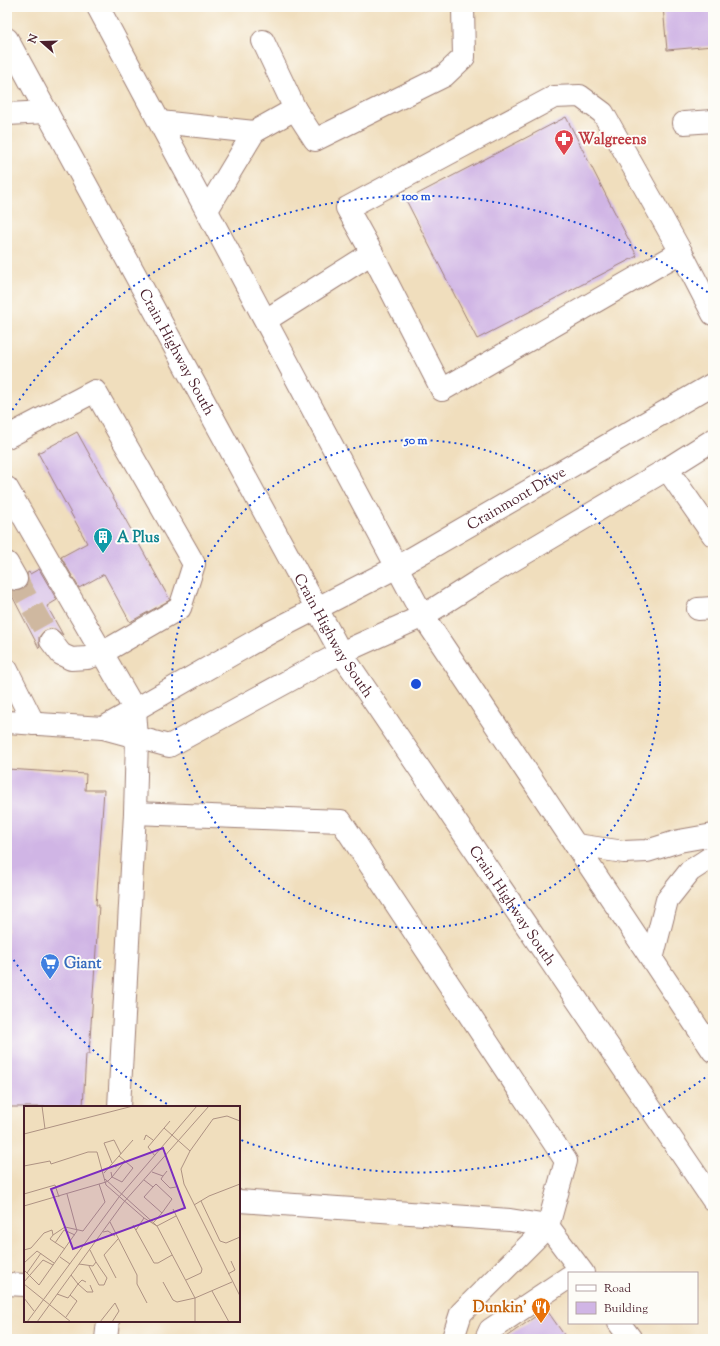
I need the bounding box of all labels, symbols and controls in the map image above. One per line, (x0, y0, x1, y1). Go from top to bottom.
north arrow (22, 22, 62, 62)
text: N (24, 32, 43, 47)
pharmacy icon: Walgreens (553, 128, 575, 156)
place label: Walgreens (578, 130, 647, 151)
text: 100 m (400, 188, 431, 206)
street label: Crain Highway South (133, 285, 219, 420)
text: 50 m (404, 432, 428, 450)
street label: Crainmont Drive (464, 462, 570, 536)
building icon: A Plus (92, 526, 114, 554)
place label: A Plus (117, 528, 160, 549)
street label: Crain Highway South (288, 570, 378, 703)
centre of rings (409, 677, 423, 691)
street label: Crain Highway South (463, 842, 560, 971)
supermarket icon: Giant (39, 952, 61, 980)
place label: Giant (64, 954, 102, 975)
inset map (24, 1106, 240, 1322)
legend (568, 1272, 698, 1324)
text: Road (604, 1280, 631, 1298)
restaurant icon: Dunkin' (530, 1296, 552, 1324)
place label: Dunkin' (473, 1298, 527, 1319)
text: Building (604, 1300, 648, 1318)

